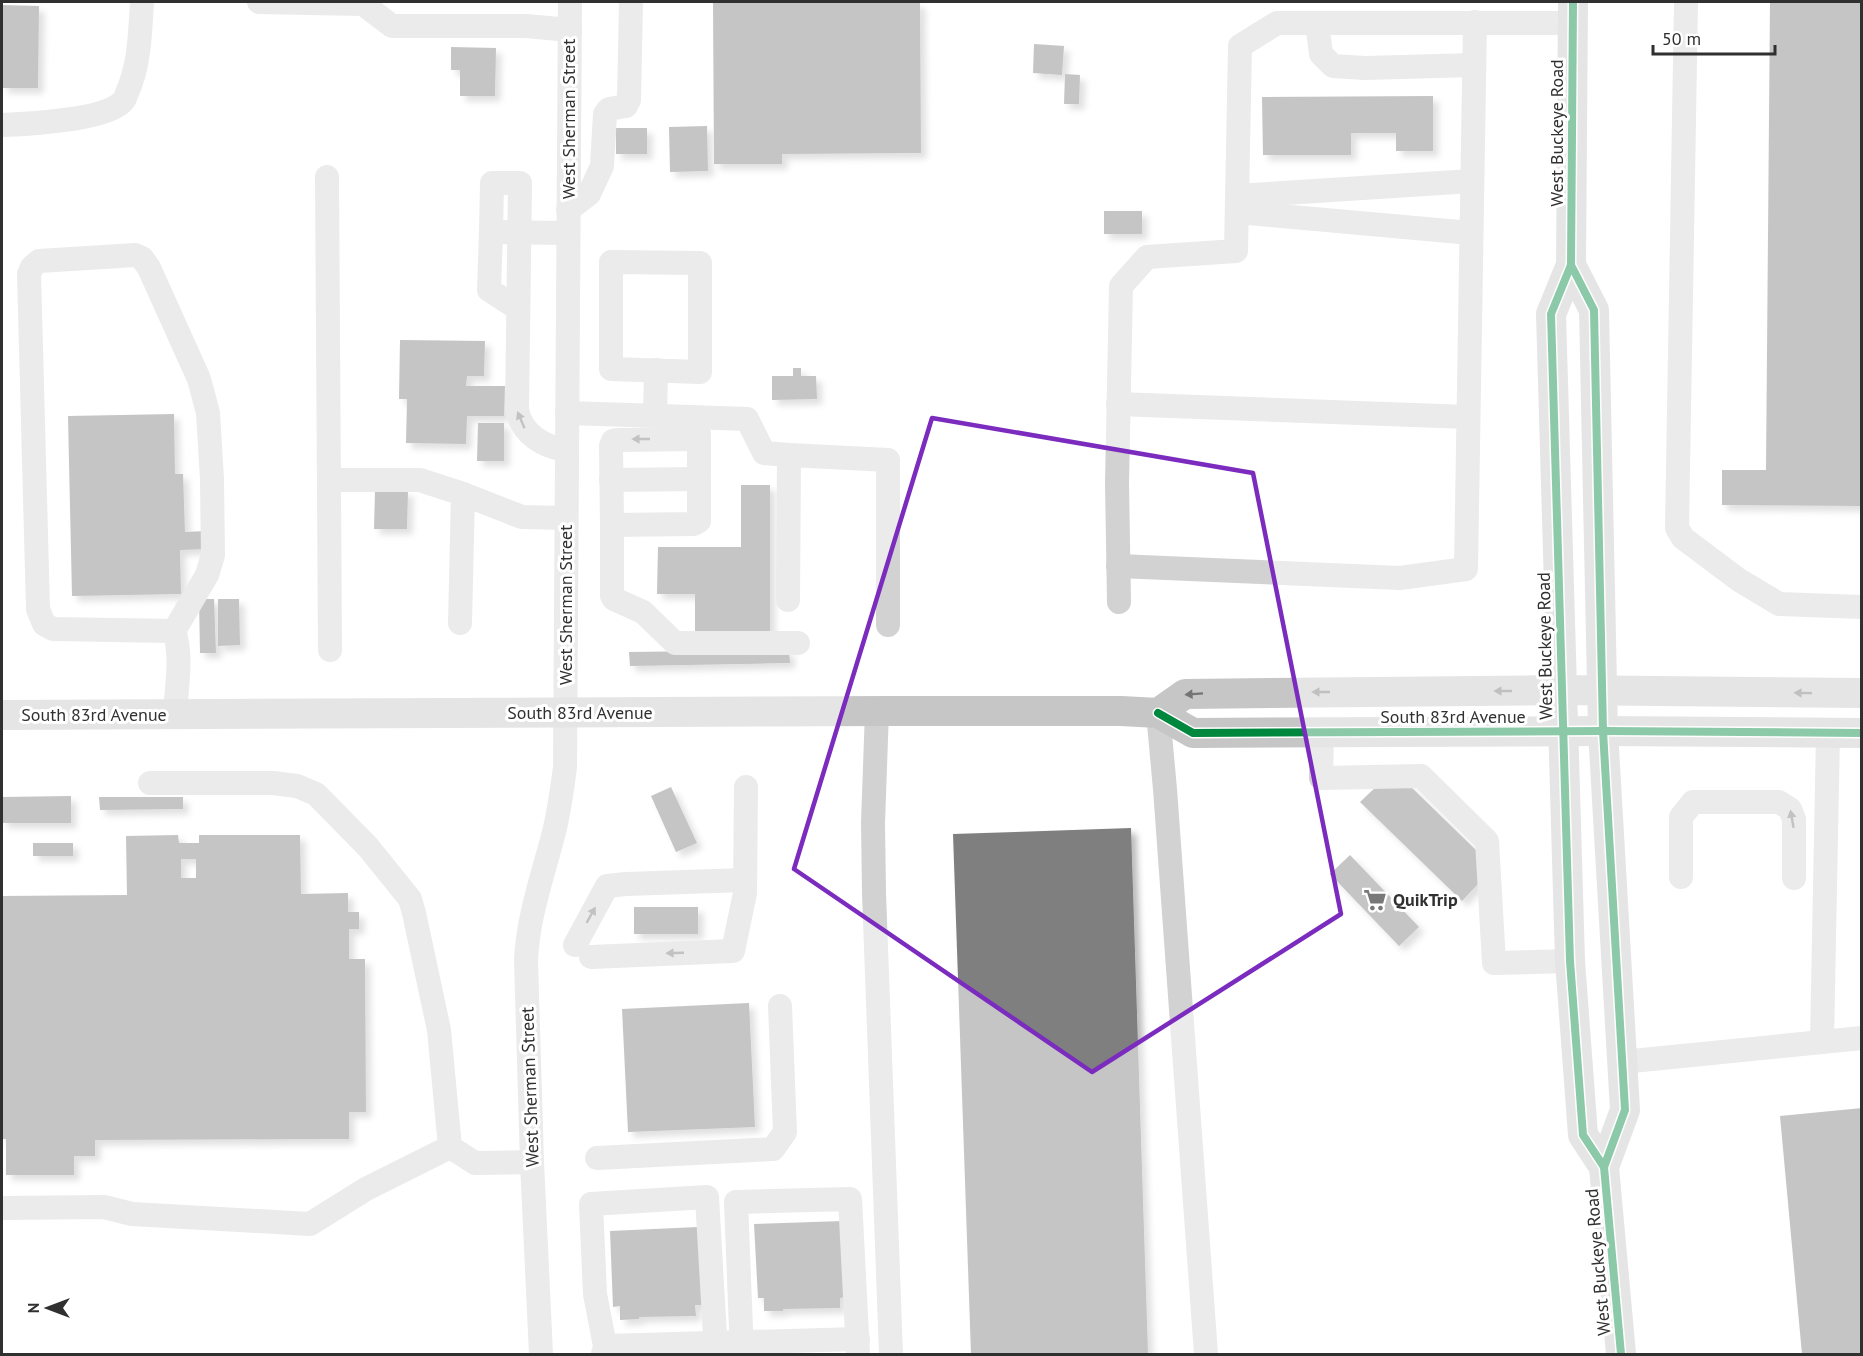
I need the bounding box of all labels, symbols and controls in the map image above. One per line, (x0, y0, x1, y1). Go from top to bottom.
scale bar (1653, 18, 1774, 56)
text: 50 m (1662, 27, 1701, 50)
street label: West Sherman Street (557, 39, 580, 199)
street label: West Buckeye Road (1545, 59, 1568, 207)
one-way arrow (516, 410, 526, 428)
one-way arrow (631, 435, 650, 444)
street label: West Sherman Street (554, 525, 577, 685)
street label: West Buckeye Road (1532, 572, 1557, 720)
one-way arrow (1494, 686, 1513, 696)
one-way arrow (1311, 687, 1330, 697)
one-way arrow (1794, 688, 1813, 697)
one-way arrow (1185, 689, 1204, 699)
street label: South 83rd Avenue (507, 701, 653, 724)
street label: South 83rd Avenue (21, 703, 167, 726)
street label: South 83rd Avenue (1380, 705, 1526, 728)
one-way arrow (1788, 810, 1797, 829)
supermarket icon: QuikTrip (1362, 887, 1388, 913)
place label: QuikTrip (1393, 888, 1458, 911)
one-way arrow (586, 907, 596, 924)
one-way arrow (665, 949, 684, 958)
street label: West Sherman Street (515, 1006, 544, 1168)
street label: West Buckeye Road (1580, 1188, 1615, 1337)
north arrow (18, 1278, 78, 1338)
text: N (23, 1303, 43, 1313)

